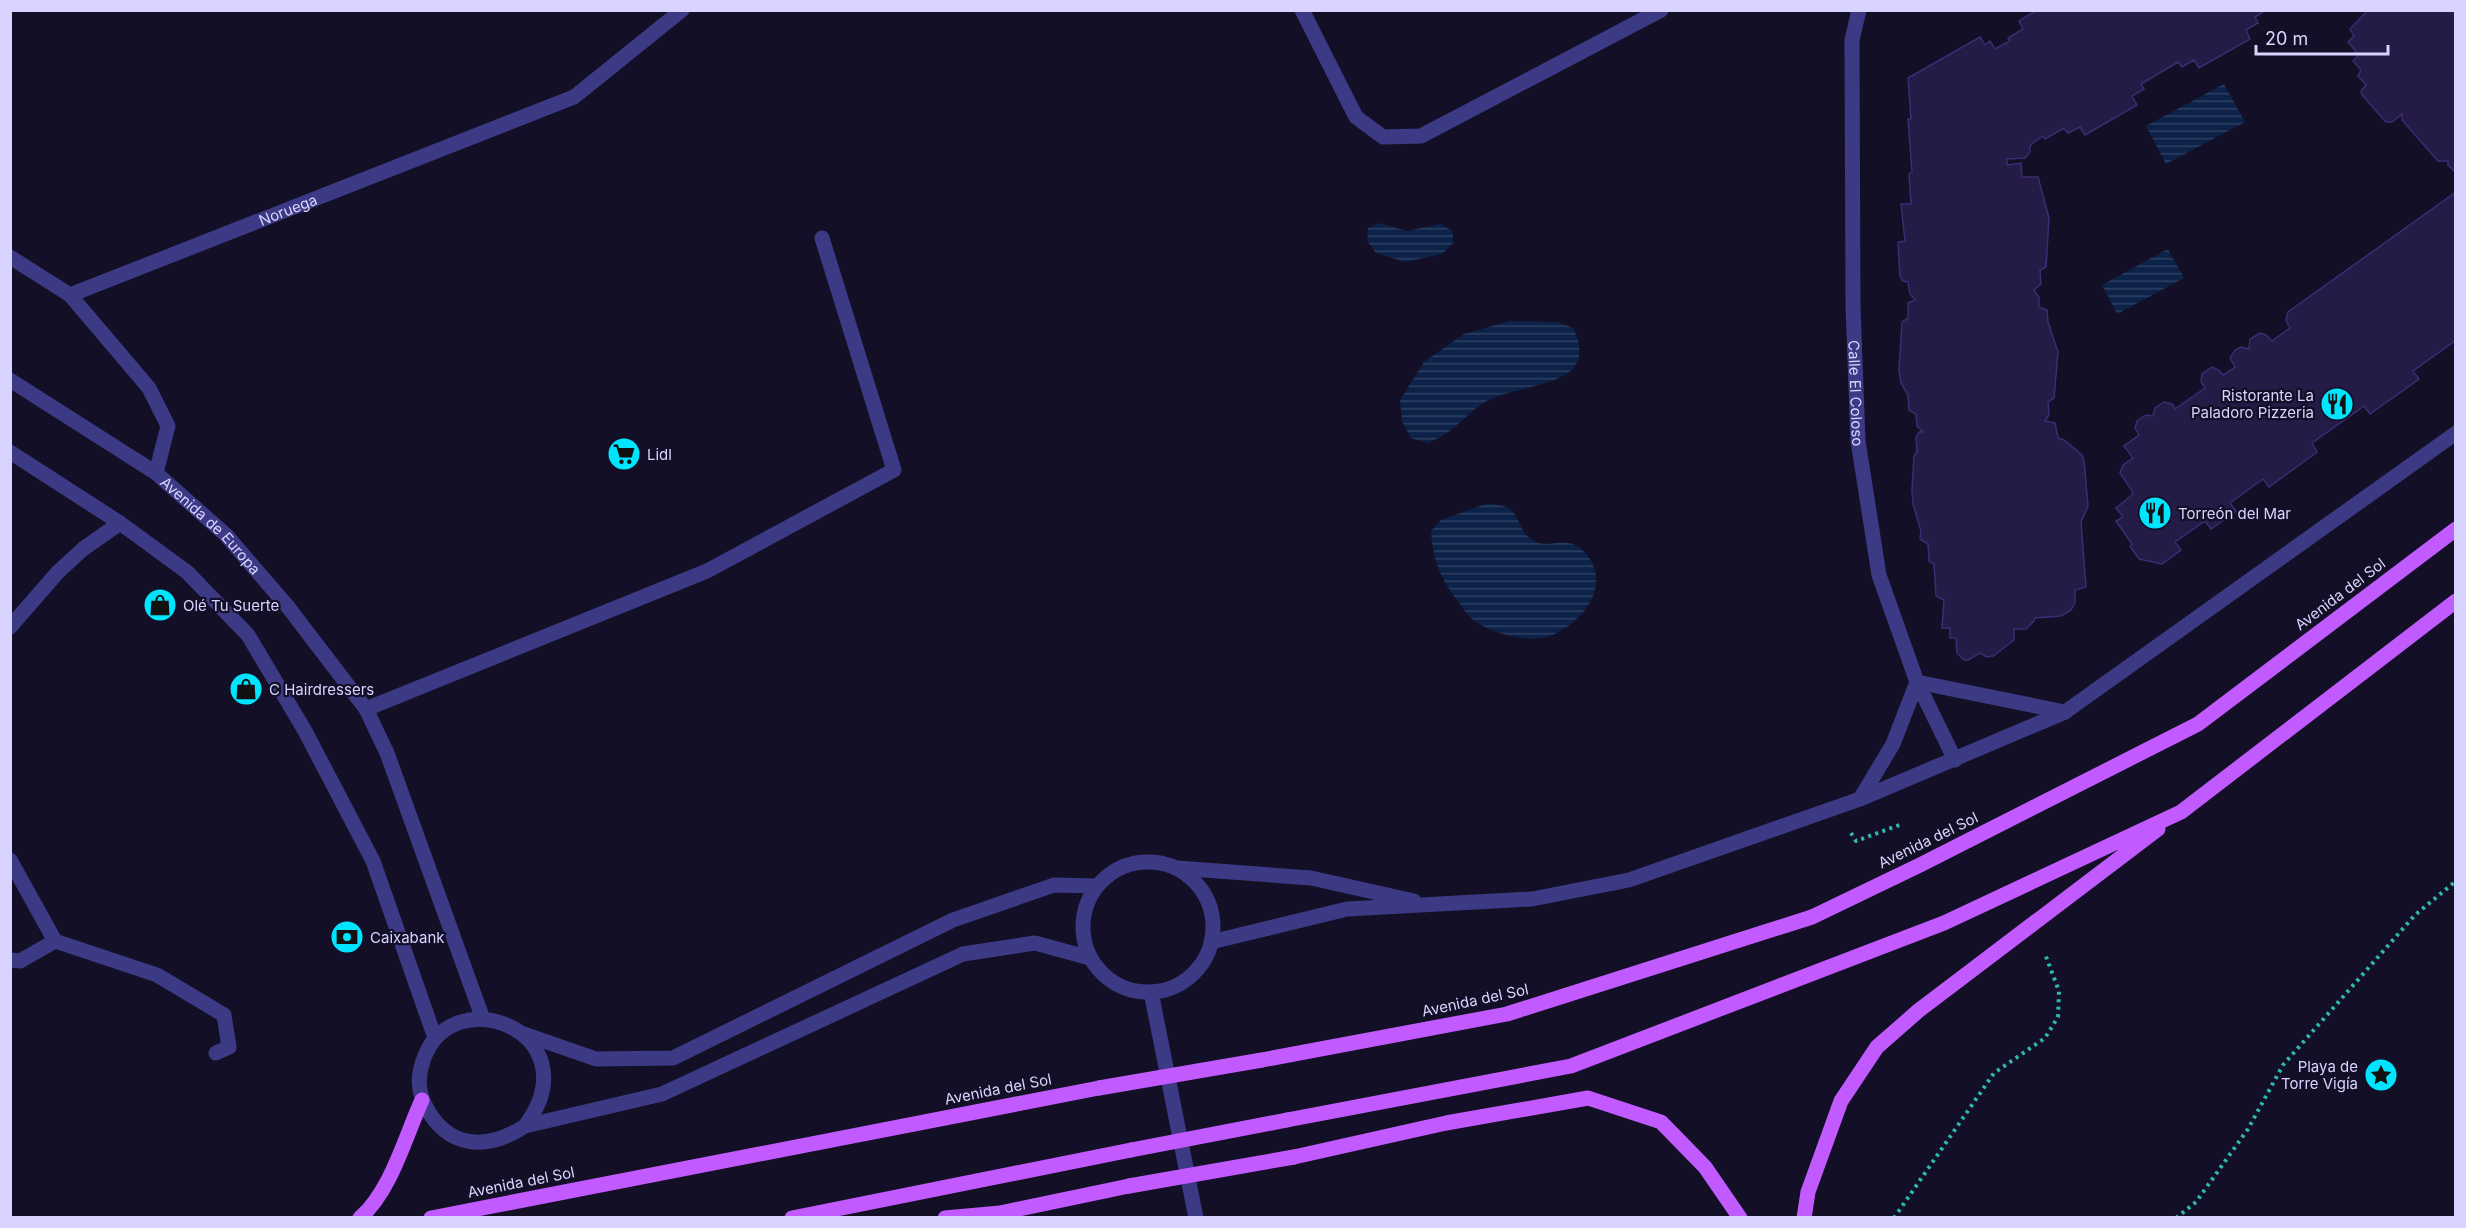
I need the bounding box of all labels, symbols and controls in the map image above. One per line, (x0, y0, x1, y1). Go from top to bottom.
scale bar (2256, 18, 2388, 56)
text: 20 m (2265, 28, 2308, 49)
street label: Noruega (256, 189, 320, 229)
street label: Calle El Coloso (1845, 340, 1868, 448)
place label: Ristorante La Paladoro Pizzeria (2191, 386, 2314, 422)
restaurant icon: Ristorante La Paladoro Pizzeria (2319, 386, 2355, 422)
supermarket icon: Lidl (606, 436, 642, 472)
place label: Lidl (647, 445, 672, 464)
street label: Avenida de Europa (157, 472, 265, 578)
restaurant icon: Torreón del Mar (2137, 495, 2173, 531)
place label: Torreón del Mar (2178, 504, 2291, 523)
street label: Avenida del Sol (2291, 554, 2389, 634)
shop icon: Olé Tu Suerte (142, 587, 178, 623)
place label: Olé Tu Suerte (183, 596, 279, 615)
shop icon: C Hairdressers (228, 671, 264, 707)
place label: C Hairdressers (269, 680, 374, 699)
street label: Avenida del Sol (1875, 808, 1981, 872)
bank icon: Caixabank (329, 919, 365, 955)
place label: Caixabank (370, 928, 445, 947)
street label: Avenida del Sol (1420, 979, 1530, 1021)
place label: Playa de Torre Vigía (2281, 1057, 2358, 1093)
place icon: Playa de Torre Vigía (2363, 1057, 2399, 1093)
street label: Avenida del Sol (943, 1069, 1053, 1109)
street label: Avenida del Sol (466, 1162, 576, 1202)

